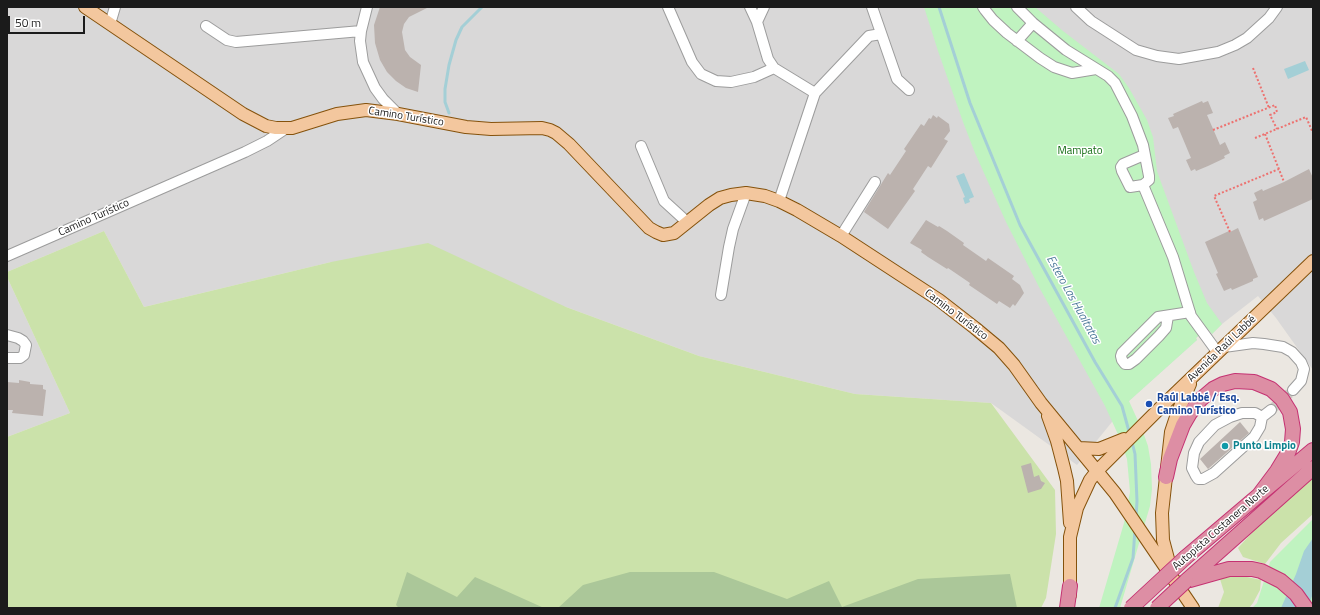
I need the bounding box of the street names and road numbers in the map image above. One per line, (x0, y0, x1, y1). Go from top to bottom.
street label: Camino Turístico (367, 105, 445, 129)
street label: Camino Turístico (57, 197, 131, 239)
street label: Camino Turístico (922, 287, 990, 343)
street label: Avenida Raúl Labbé (1185, 313, 1259, 385)
street label: Autopista Costanera Norte (1170, 483, 1272, 573)

